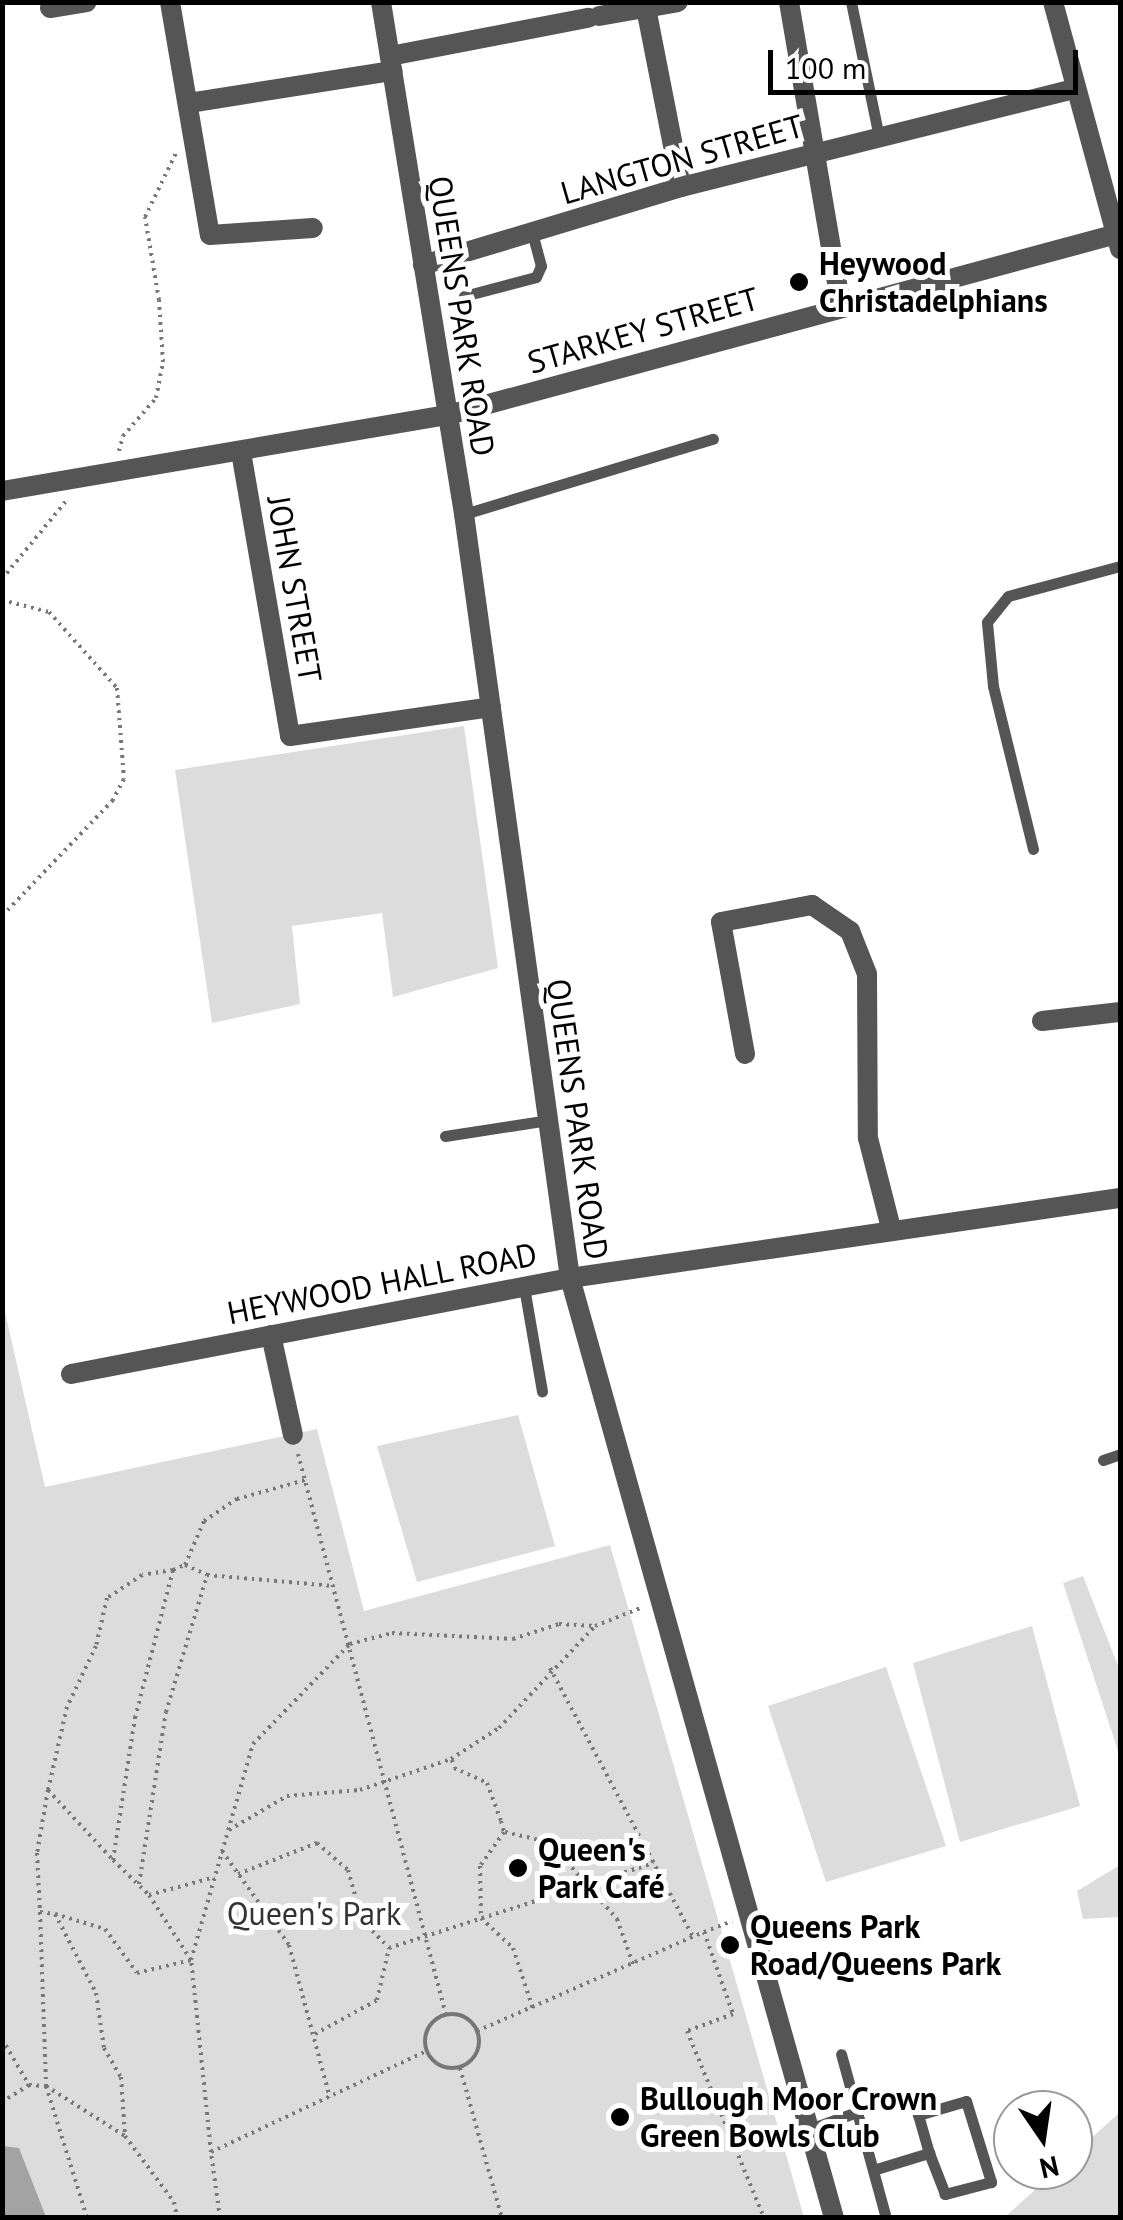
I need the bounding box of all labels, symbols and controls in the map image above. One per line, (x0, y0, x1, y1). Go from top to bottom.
scale bar (773, 30, 1083, 92)
text: 100 m (785, 48, 866, 87)
street label: LANGTON STREET (556, 106, 808, 212)
street label: QUEENS PARK ROAD (421, 173, 503, 459)
place label: Heywood Christadelphians (819, 245, 1048, 320)
marker: Heywood Christadelphians (788, 271, 810, 293)
street label: STARKEY STREET (523, 279, 763, 381)
street label: JOHN STREET (260, 493, 330, 685)
street label: QUEENS PARK ROAD (539, 976, 617, 1262)
street label: HEYWOOD HALL ROAD (223, 1234, 541, 1332)
place label: Queen's Park Café (538, 1831, 666, 1906)
marker: Queen's Park Café (507, 1857, 529, 1879)
park label: Queen's Park (227, 1894, 401, 1932)
place label: Queens Park Road/Queens Park (750, 1908, 1001, 1983)
marker: Queens Park Road/Queens Park (719, 1934, 741, 1956)
place label: Bullough Moor Crown Green Bowls Club (640, 2080, 938, 2155)
north arrow (993, 2090, 1093, 2190)
marker: Bullough Moor Crown Green Bowls Club (609, 2106, 631, 2128)
text: N (1036, 2148, 1063, 2188)

